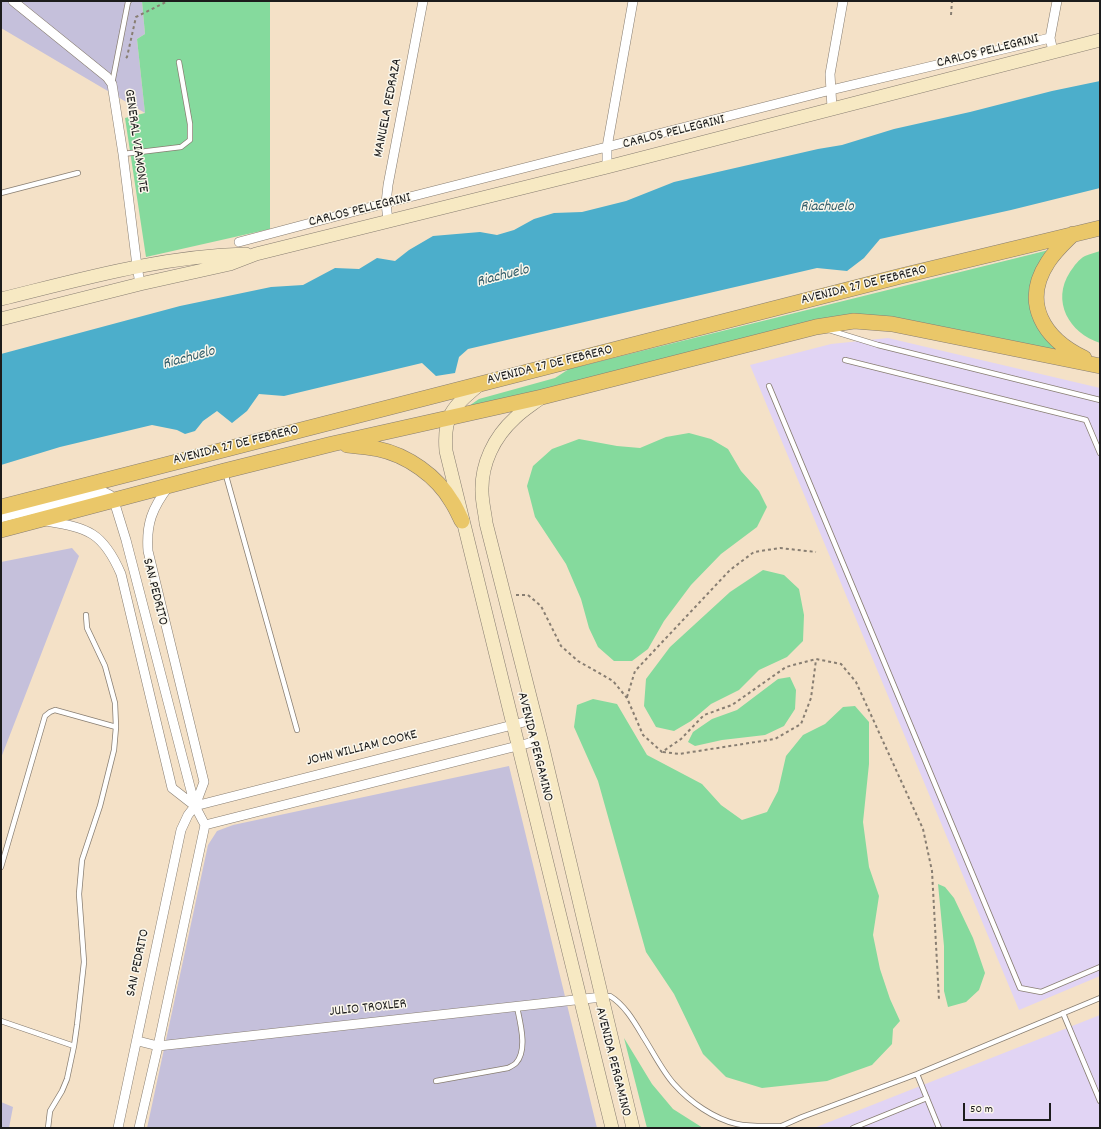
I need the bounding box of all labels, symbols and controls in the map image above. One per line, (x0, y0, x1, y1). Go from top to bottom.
street label: CARLOS PELLEGRINI (935, 31, 1041, 73)
street label: MANUELA PEDRAZA (371, 57, 407, 159)
street label: GENERAL VIAMONTE (119, 88, 151, 194)
street label: CARLOS PELLEGRINI (621, 112, 727, 154)
street label: CARLOS PELLEGRINI (307, 190, 413, 232)
water label: Riachuelo (800, 199, 854, 217)
water label: Riachuelo (475, 262, 531, 292)
street label: AVENIDA 27 DE FEBRERO (799, 262, 929, 310)
street label: AVENIDA 27 DE FEBRERO (485, 342, 615, 390)
water label: Riachuelo (161, 343, 217, 375)
street label: AVENIDA 27 DE FEBRERO (171, 422, 301, 470)
street label: SAN PEDRITO (138, 557, 170, 627)
street label: AVENIDA PERGAMINO (512, 691, 556, 803)
street label: JOHN WILLIAM COOKE (305, 727, 419, 771)
street label: SAN PEDRITO (124, 928, 154, 998)
street label: JULIO TROXLER (329, 997, 407, 1021)
street label: AVENIDA PERGAMINO (590, 1006, 634, 1118)
scale bar (965, 1095, 1053, 1121)
text: 50 m (970, 1101, 993, 1118)

